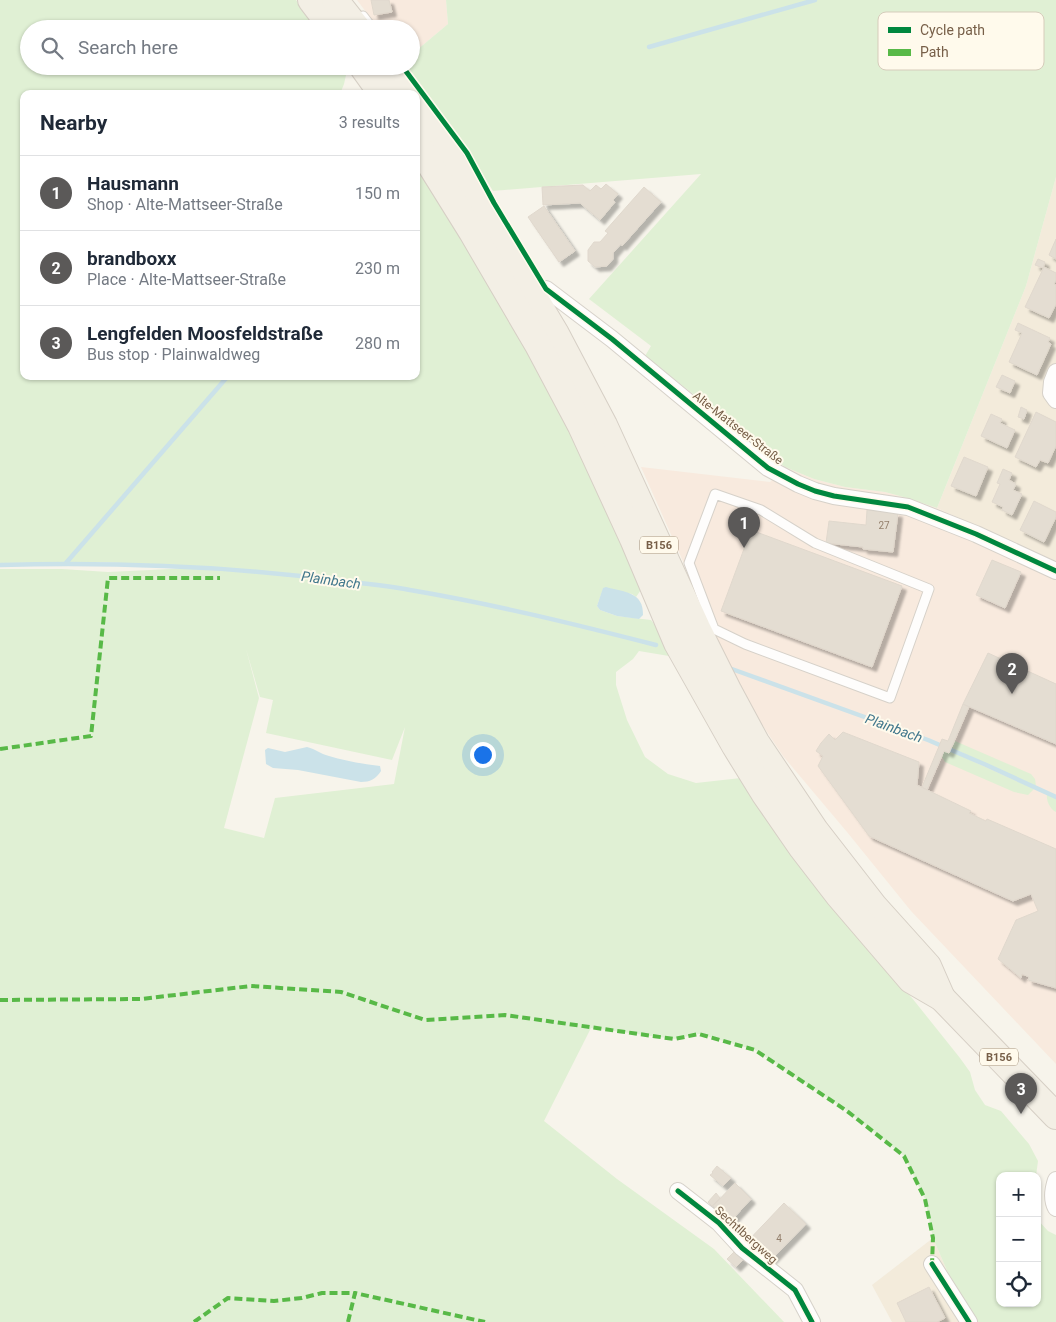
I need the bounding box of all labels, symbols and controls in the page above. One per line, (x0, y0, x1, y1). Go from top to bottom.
legend (878, 12, 1044, 70)
search box (20, 20, 420, 75)
text: Cycle path (920, 22, 985, 38)
icon: search (38, 34, 66, 62)
text: Search here (78, 36, 178, 59)
text: Path (920, 44, 949, 60)
text: Nearby (40, 111, 107, 135)
text: 3 results (339, 113, 400, 132)
text: Hausmann (87, 172, 179, 195)
text: 1 (51, 184, 61, 203)
text: 150 m (355, 184, 400, 203)
text: Shop · Alte-Mattseer-Straße (87, 195, 283, 214)
text: brandboxx (87, 247, 176, 270)
text: 2 (51, 259, 61, 278)
text: 230 m (355, 259, 400, 278)
text: Place · Alte-Mattseer-Straße (87, 270, 286, 289)
text: Lengfelden Moosfeldstraße (87, 322, 323, 345)
text: 3 (51, 334, 61, 353)
text: 280 m (355, 334, 400, 353)
text: Bus stop · Plainwaldweg (87, 345, 260, 364)
street label: Alte-Mattseer-Straße (690, 388, 786, 468)
pin: 1 (728, 507, 760, 548)
house number: 27 (878, 520, 890, 531)
road number: B156 (640, 536, 678, 554)
water label: Plainbach (300, 568, 362, 592)
pin: 2 (996, 653, 1028, 694)
water label: Plainbach (863, 710, 925, 746)
your location (470, 742, 496, 768)
road number: B156 (980, 1048, 1018, 1066)
pin: 3 (1005, 1073, 1037, 1114)
map controls (996, 1172, 1041, 1307)
button: + (996, 1172, 1041, 1217)
street label: Sechtlbergweg (712, 1203, 780, 1267)
button: − (996, 1217, 1041, 1262)
house number: 4 (776, 1233, 782, 1244)
button: locate (996, 1262, 1041, 1307)

